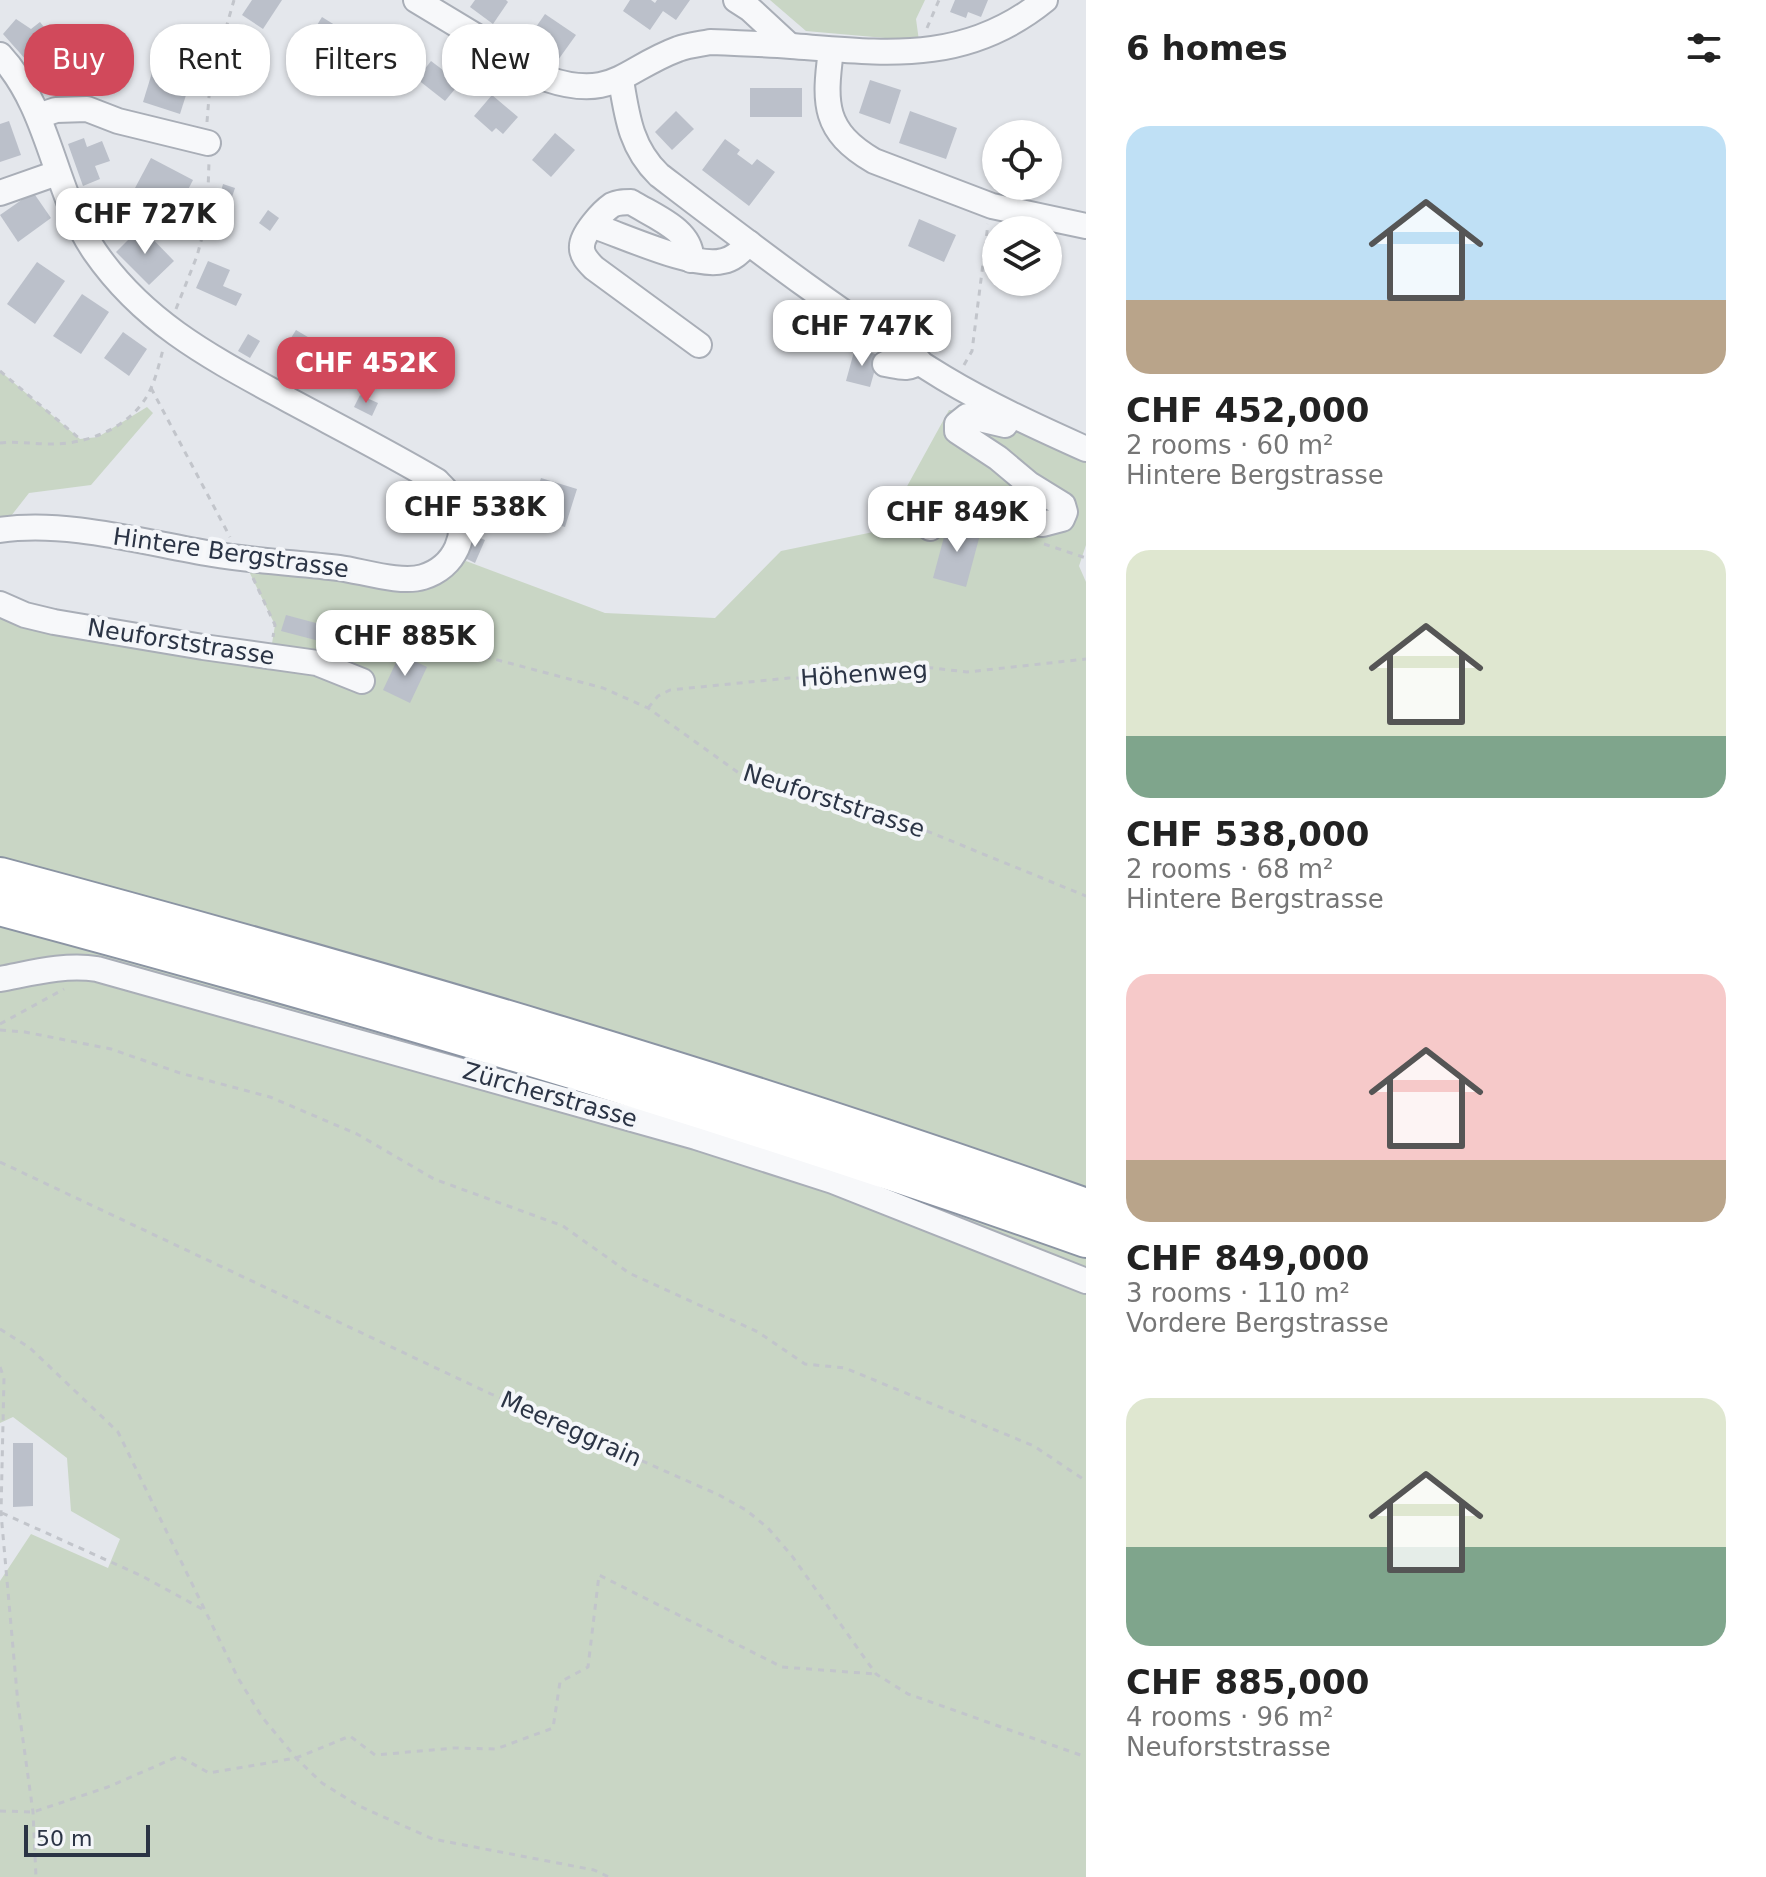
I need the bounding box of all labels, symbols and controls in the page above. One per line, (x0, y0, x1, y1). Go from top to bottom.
chip: Buy (24, 24, 134, 96)
chip: Rent (150, 24, 270, 96)
chip: Filters (286, 24, 426, 96)
chip: New (442, 24, 559, 96)
icon: filters (1682, 26, 1726, 70)
text: 6 homes (1126, 28, 1288, 68)
map controls (982, 120, 1062, 296)
button: locate (982, 120, 1062, 200)
icon: home (1354, 178, 1498, 322)
pin: CHF 727K (62, 188, 228, 256)
text: CHF 727K (74, 199, 216, 229)
button: layers (982, 216, 1062, 296)
pin: CHF 747K (779, 300, 945, 368)
text: CHF 747K (791, 311, 933, 341)
pin: CHF 452K (283, 337, 449, 405)
text: CHF 452K (295, 348, 437, 378)
text: CHF 452,000 (1126, 390, 1369, 430)
text: 2 rooms · 60 m² (1126, 430, 1334, 460)
text: Hintere Bergstrasse (1126, 460, 1384, 490)
pin: CHF 538K (392, 481, 558, 549)
pin: CHF 849K (874, 486, 1040, 554)
text: CHF 538K (404, 492, 546, 522)
text: CHF 849K (886, 497, 1028, 527)
street label: Hintere Bergstrasse (111, 523, 351, 583)
icon: home (1354, 602, 1498, 746)
pin: CHF 885K (322, 610, 488, 678)
street label: Neuforststrasse (85, 613, 277, 671)
text: CHF 885K (334, 621, 476, 651)
street label: Höhenweg (799, 656, 929, 692)
street label: Neuforststrasse (740, 758, 928, 844)
text: CHF 538,000 (1126, 814, 1369, 854)
text: 2 rooms · 68 m² (1126, 854, 1334, 884)
text: Hintere Bergstrasse (1126, 884, 1384, 914)
icon: home (1354, 1026, 1498, 1170)
street label: Zürcherstrasse (459, 1057, 641, 1133)
text: CHF 849,000 (1126, 1238, 1369, 1278)
text: 3 rooms · 110 m² (1126, 1278, 1350, 1308)
text: Vordere Bergstrasse (1126, 1308, 1389, 1338)
street label: Meereggrain (496, 1385, 646, 1473)
icon: home (1354, 1450, 1498, 1594)
text: CHF 885,000 (1126, 1662, 1369, 1702)
text: 4 rooms · 96 m² (1126, 1702, 1334, 1732)
text: Neuforststrasse (1126, 1732, 1331, 1762)
scale bar (24, 1821, 150, 1857)
text: 50 m (36, 1826, 92, 1851)

